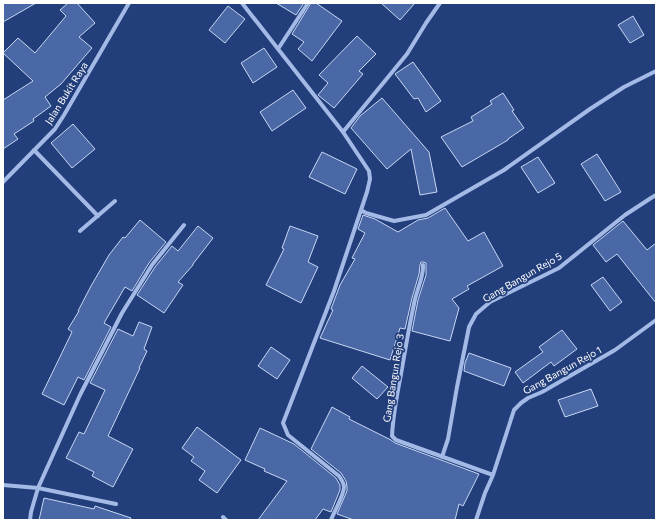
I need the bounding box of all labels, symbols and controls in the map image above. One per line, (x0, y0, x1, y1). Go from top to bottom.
street label: Jalan Bukit Raya (42, 59, 90, 127)
street label: Gang Bangun Rejo 5 (480, 249, 564, 305)
street label: Gang Bangun Rejo 3 (380, 333, 406, 423)
street label: Gang Bangun Rejo 1 (521, 343, 603, 397)

